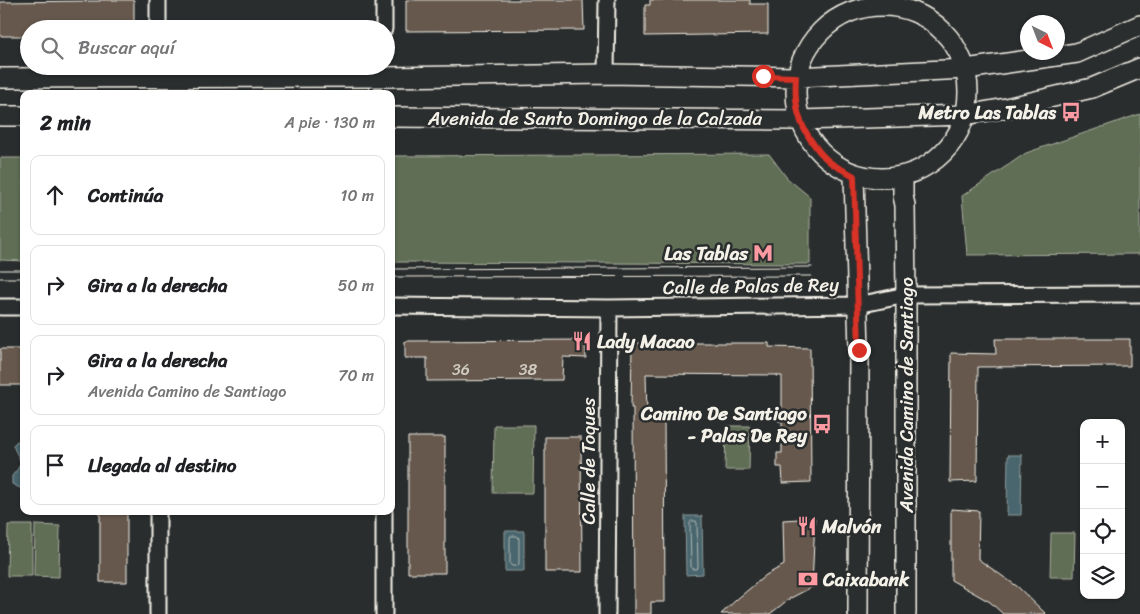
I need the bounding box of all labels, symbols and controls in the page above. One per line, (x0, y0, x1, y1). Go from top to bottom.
north arrow (1020, 15, 1065, 60)
search box (20, 20, 395, 75)
text: Buscar aquí (78, 31, 175, 64)
icon: search (38, 34, 66, 62)
route start (752, 65, 775, 88)
place label: Metro Las Tablas (918, 96, 1057, 129)
bus stop icon: Metro Las Tablas (1060, 101, 1082, 123)
street label: Avenida de Santo Domingo de la Calzada (427, 102, 762, 135)
text: 2 min (40, 104, 91, 142)
text: A pie · 130 m (284, 108, 375, 137)
text: Continúa (88, 179, 163, 212)
icon: ahead (41, 181, 69, 209)
text: 10 m (341, 181, 374, 210)
place label: Las Tablas (664, 237, 749, 270)
metro station icon: Las Tablas (752, 242, 774, 264)
street label: Calle de Palas de Rey (663, 268, 839, 304)
text: Gira a la derecha (88, 269, 227, 302)
icon: right (41, 271, 69, 299)
text: 50 m (338, 271, 374, 300)
street label: Avenida Camino de Santiago (890, 277, 923, 514)
place label: Lady Macao (597, 325, 695, 358)
restaurant icon: Lady Macao (571, 330, 593, 352)
route end (848, 339, 871, 362)
text: Gira a la derecha (88, 344, 227, 377)
house number: 36 (452, 355, 470, 384)
house number: 38 (519, 355, 538, 384)
icon: right (41, 361, 69, 389)
text: 70 m (338, 361, 374, 390)
text: Avenida Camino de Santiago (88, 377, 286, 406)
street label: Calle de Toques (572, 397, 605, 524)
place label: Camino De Santiago - Palas De Rey (640, 397, 808, 452)
bus stop icon: Camino De Santiago - Palas De Rey (811, 413, 833, 435)
map controls (1080, 419, 1125, 599)
button: + (1080, 419, 1125, 464)
text: Llegada al destino (88, 449, 237, 482)
icon: arrive (41, 451, 69, 479)
button: − (1080, 464, 1125, 509)
button: locate (1080, 509, 1125, 554)
place label: Malvón (821, 510, 882, 543)
restaurant icon: Malvón (796, 515, 818, 537)
button: layers (1080, 554, 1125, 599)
place label: Caixabank (822, 563, 910, 596)
bank icon: Caixabank (797, 568, 819, 590)

